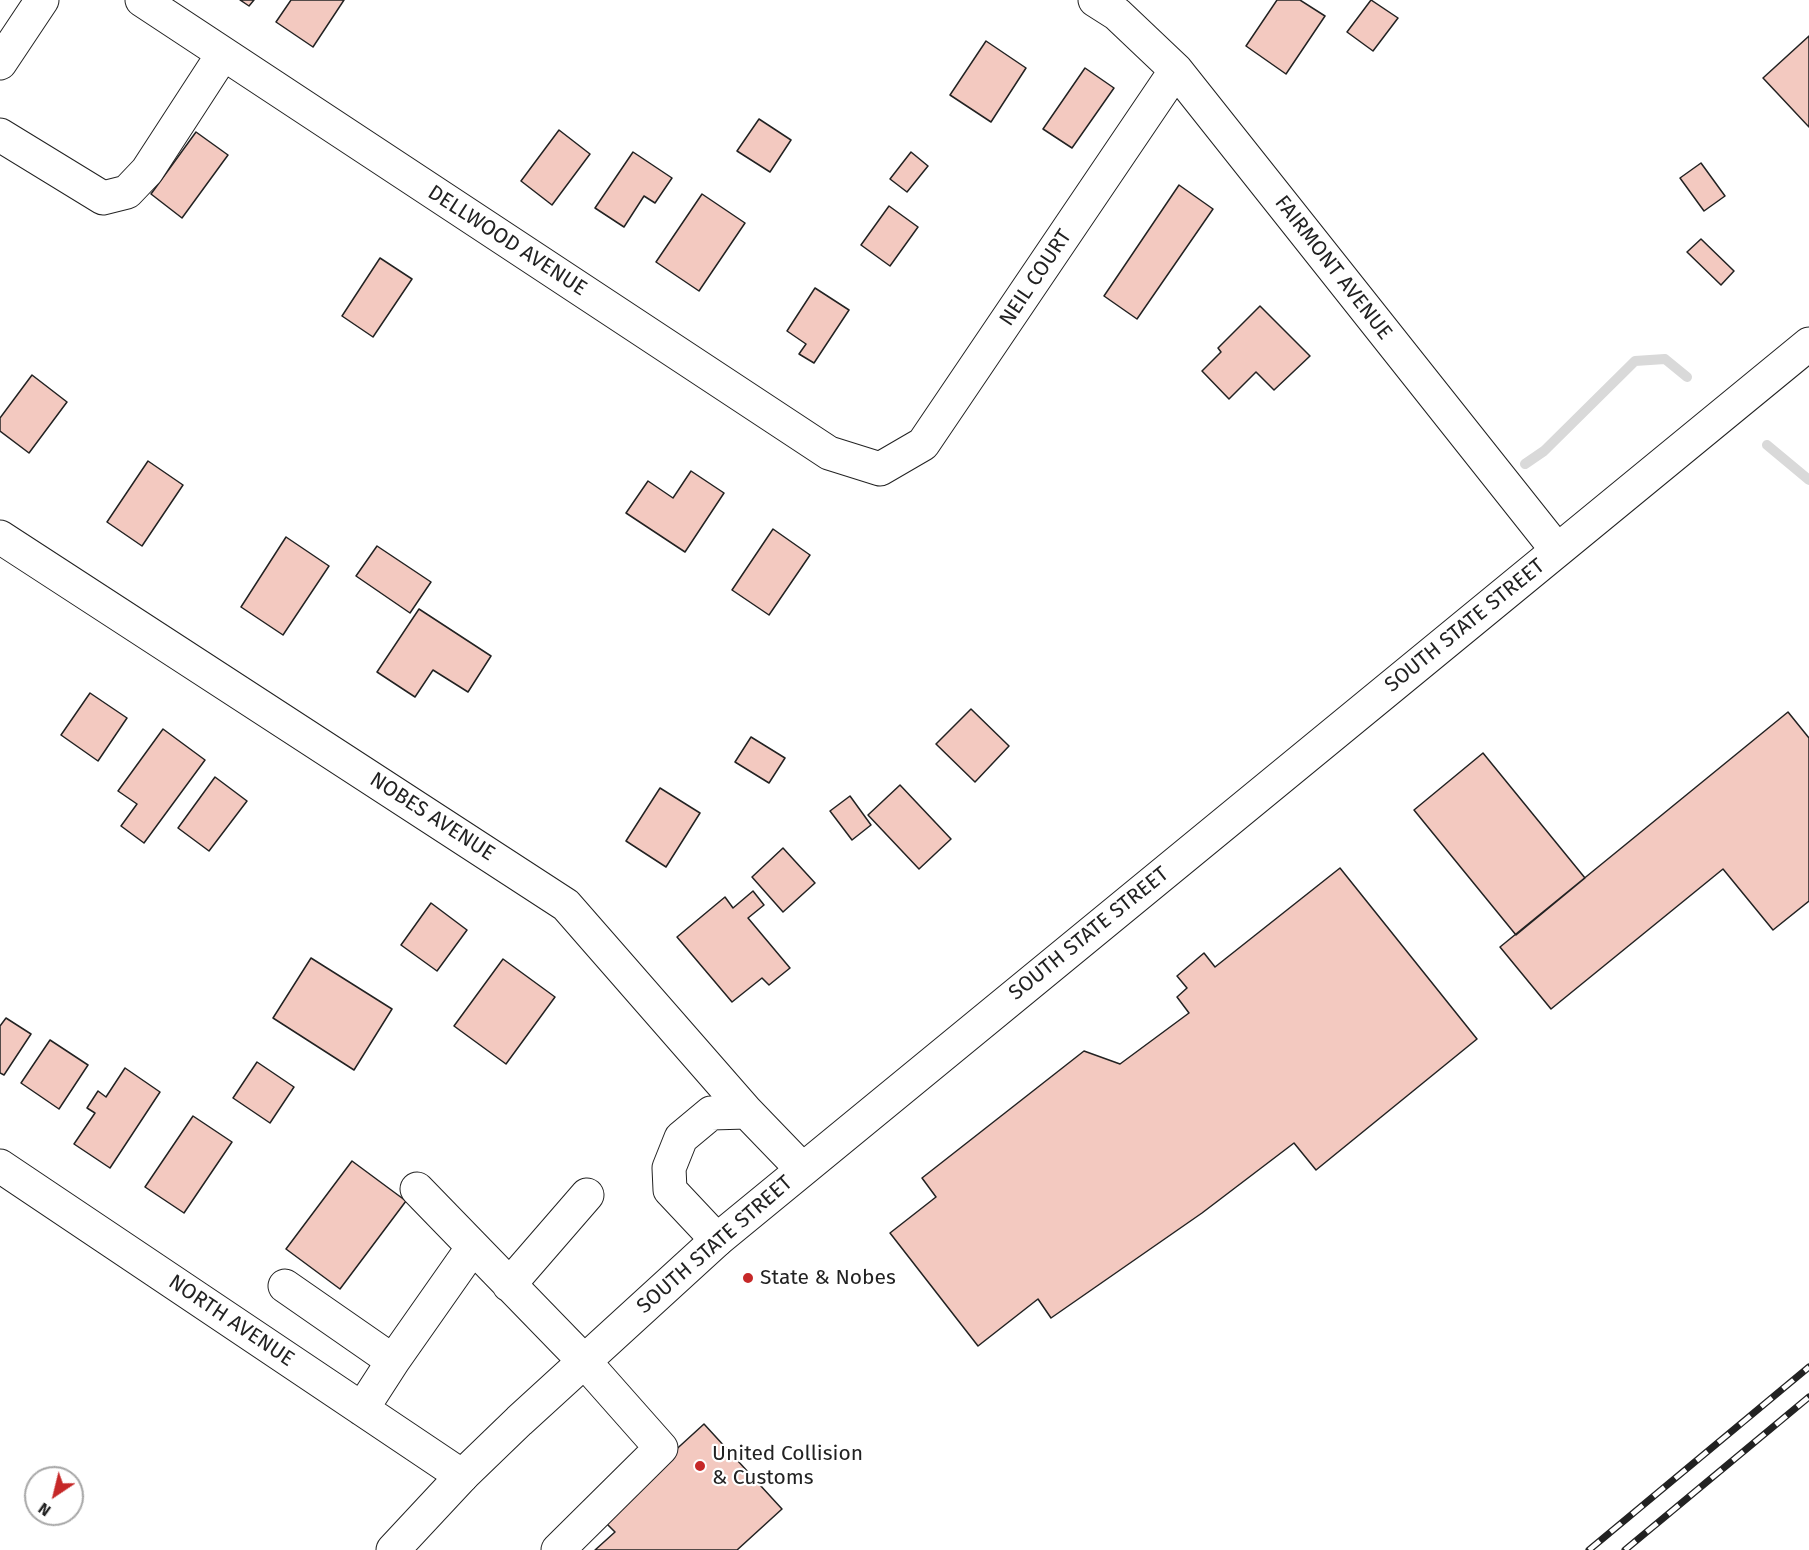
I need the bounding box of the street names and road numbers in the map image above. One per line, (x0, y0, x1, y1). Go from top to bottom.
street label: DELLWOOD AVENUE (423, 180, 591, 302)
street label: FAIRMONT AVENUE (1269, 191, 1397, 345)
street label: NEIL COURT (995, 225, 1077, 331)
street label: SOUTH STATE STREET (1380, 554, 1550, 698)
street label: NOBES AVENUE (365, 767, 499, 867)
street label: SOUTH STATE STREET (1004, 862, 1174, 1006)
street label: SOUTH STATE STREET (632, 1171, 798, 1319)
street label: NORTH AVENUE (163, 1270, 299, 1372)

